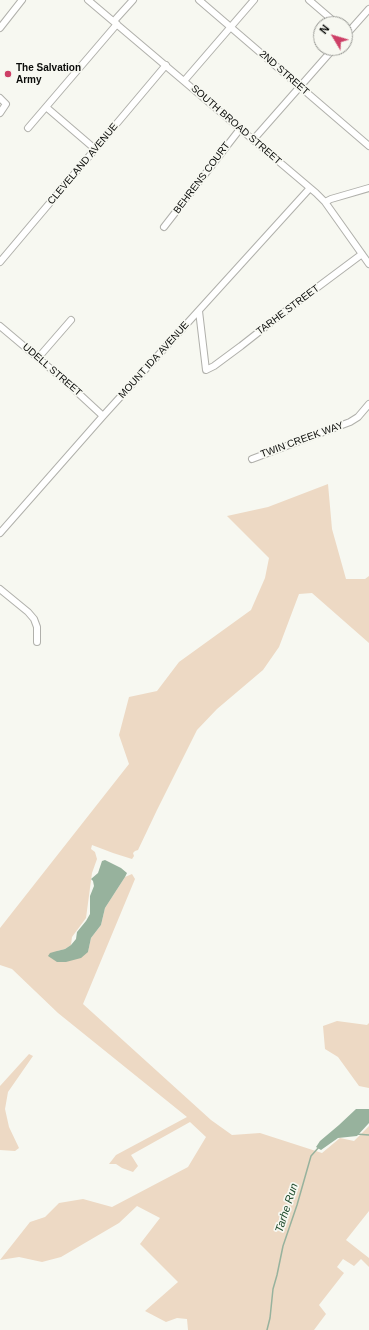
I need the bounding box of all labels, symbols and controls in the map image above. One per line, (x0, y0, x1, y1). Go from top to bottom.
north arrow (313, 16, 353, 56)
text: N (317, 22, 332, 36)
street label: 2ND STREET (257, 48, 311, 98)
place label: The Salvation Army (16, 62, 81, 86)
marker: The Salvation Army (3, 69, 13, 79)
street label: SOUTH BROAD STREET (188, 83, 284, 167)
street label: CLEVELAND AVENUE (45, 121, 121, 207)
street label: BEHRENS COURT (171, 140, 233, 216)
street label: TARHE STREET (254, 283, 322, 337)
street label: MOUNT IDA AVENUE (116, 319, 192, 401)
street label: UDELL STREET (20, 341, 84, 399)
street label: TWIN CREEK WAY (259, 419, 345, 461)
water label: Tarhe Run (273, 1182, 301, 1234)

